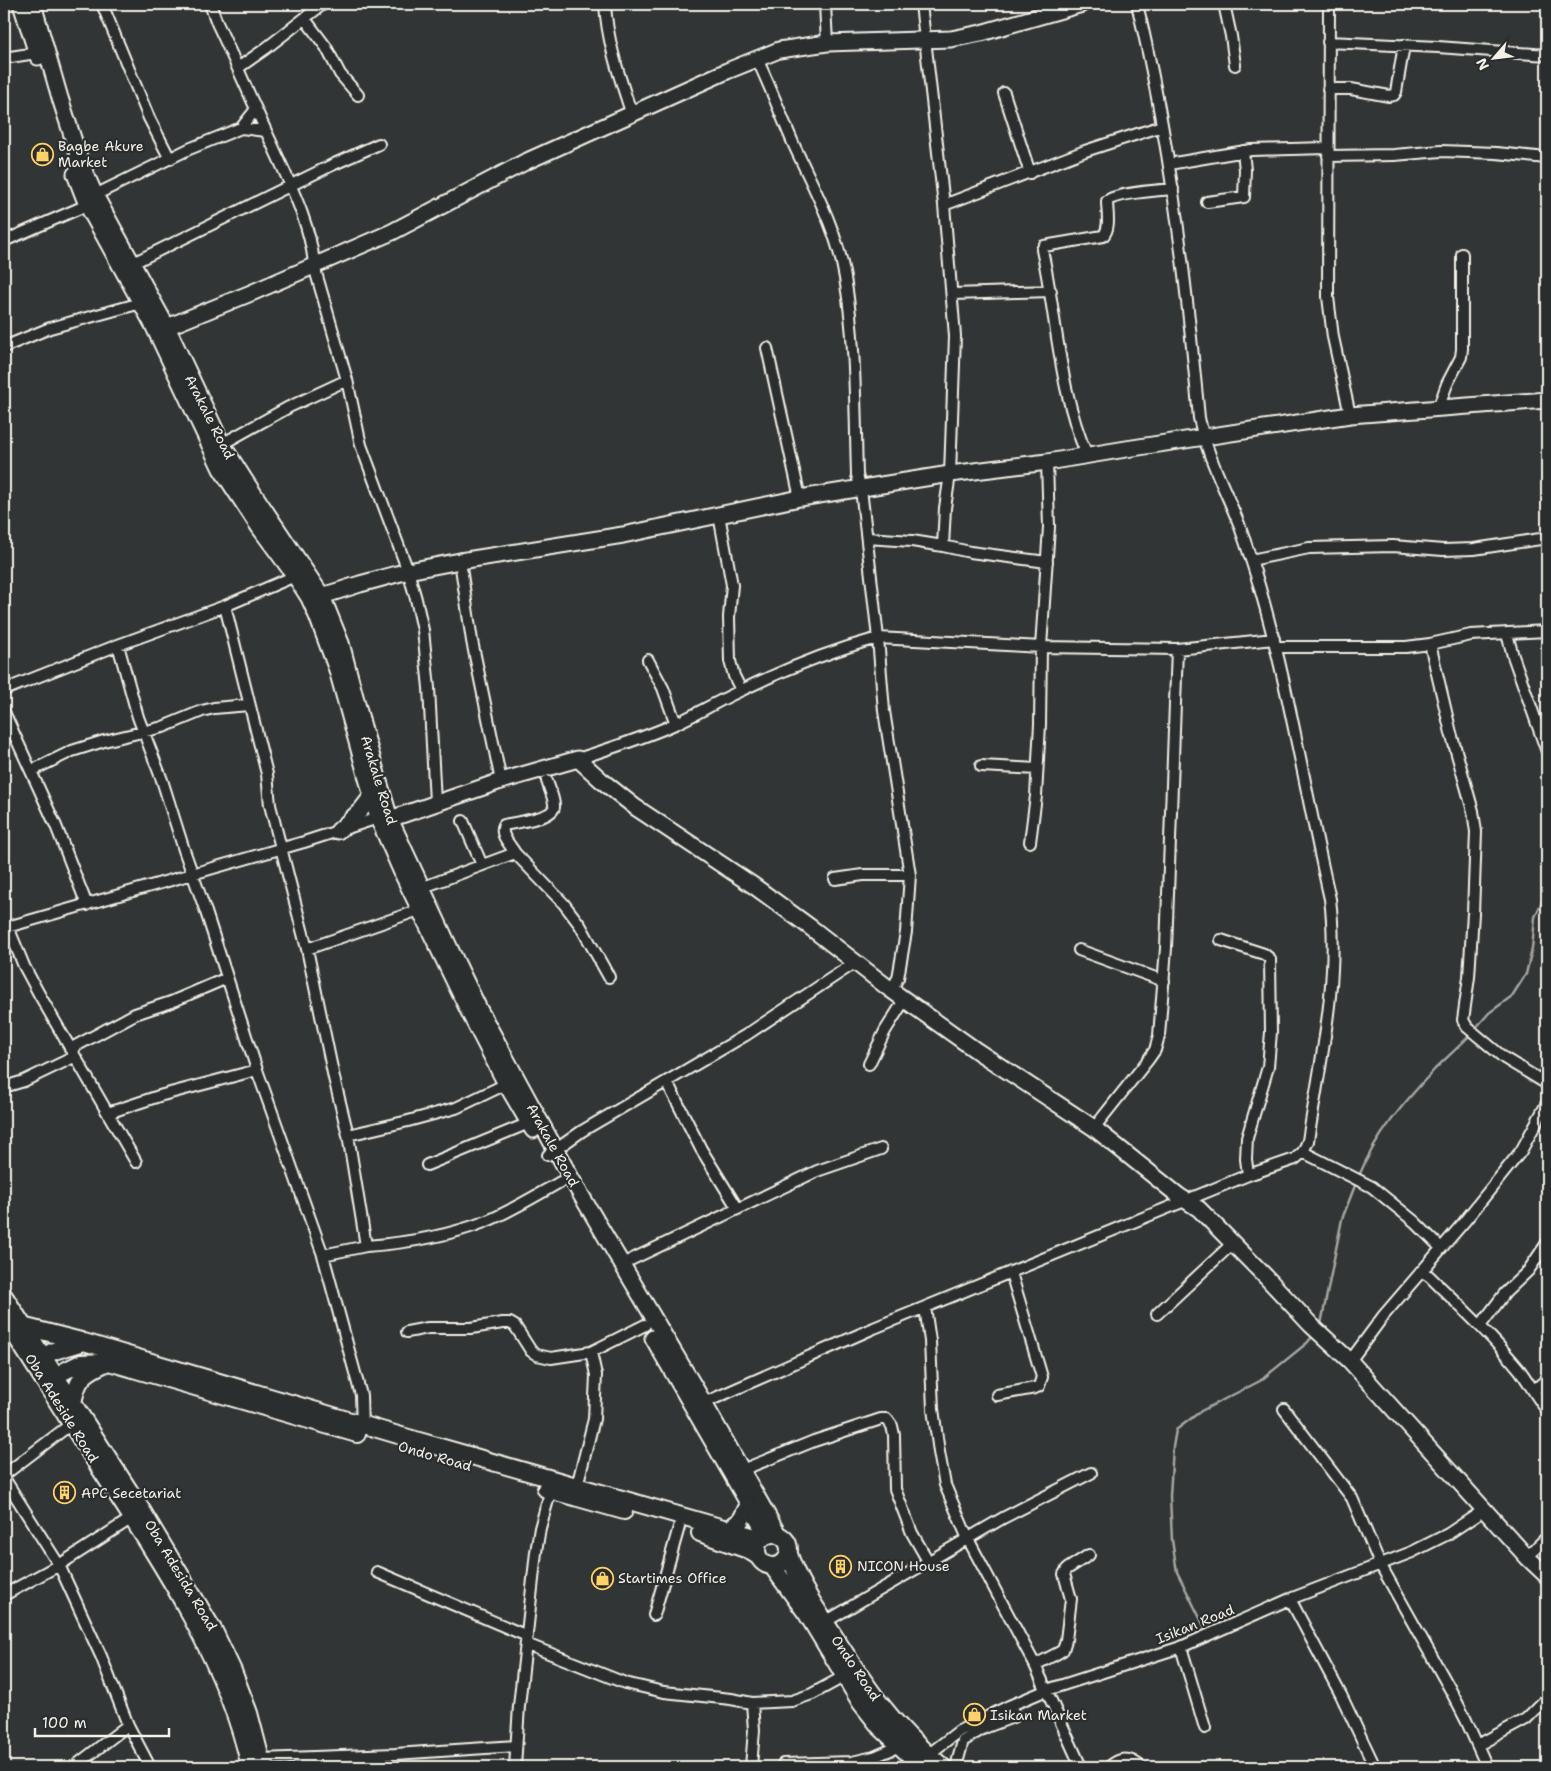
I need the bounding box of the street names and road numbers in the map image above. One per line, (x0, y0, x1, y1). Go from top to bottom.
street label: Arakale Road (181, 372, 239, 462)
street label: Arakale Road (357, 733, 401, 827)
street label: Arakale Road (523, 1100, 583, 1190)
street label: Oba Adeside Road (21, 1350, 103, 1466)
street label: Ondo Road (396, 1437, 474, 1475)
street label: Oba Adesida Road (141, 1516, 221, 1634)
street label: Isikan Road (1153, 1600, 1237, 1648)
street label: Ondo Road (827, 1632, 885, 1705)

